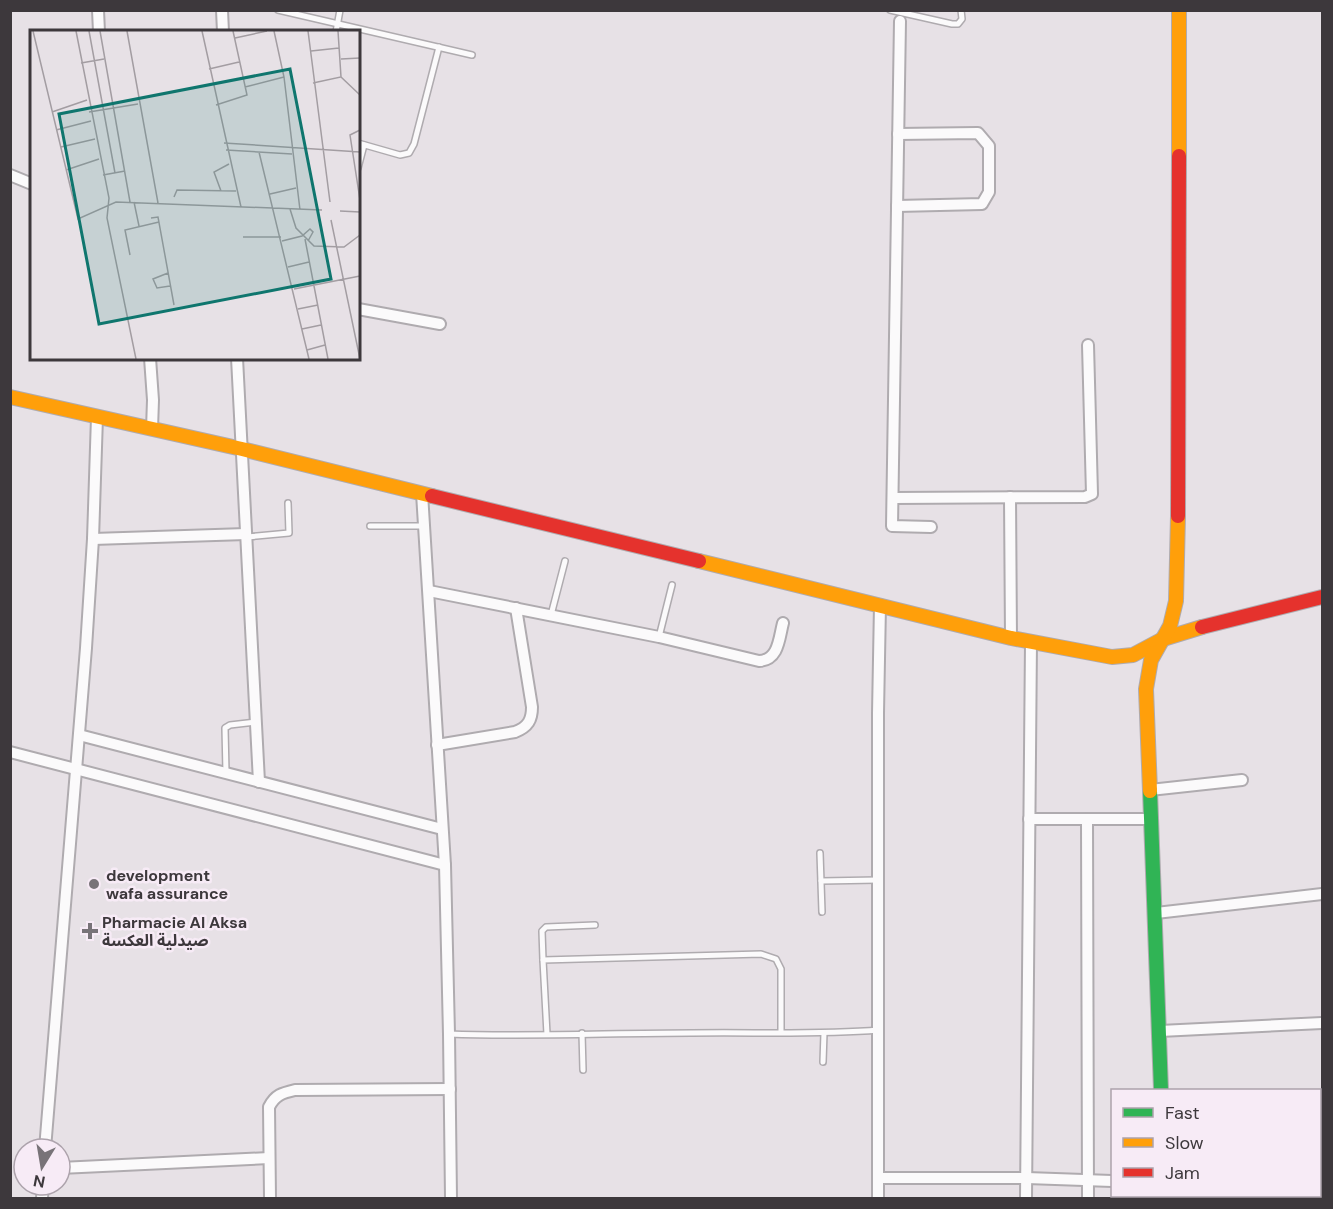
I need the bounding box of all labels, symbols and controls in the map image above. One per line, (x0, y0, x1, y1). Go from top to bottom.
inset map (30, 30, 360, 360)
place label: development wafa assurance (106, 865, 228, 904)
marker: development wafa assurance (87, 877, 101, 891)
place label: Pharmacie Al Aksa صيدلية العكسة (102, 912, 247, 951)
marker: Pharmacie Al Aksa صيدلية العكسة (83, 924, 97, 938)
legend (1111, 1089, 1321, 1197)
text: Fast (1165, 1101, 1200, 1125)
text: Slow (1165, 1131, 1204, 1155)
north arrow (12, 1137, 72, 1197)
text: Jam (1165, 1161, 1200, 1185)
text: N (32, 1170, 47, 1193)

